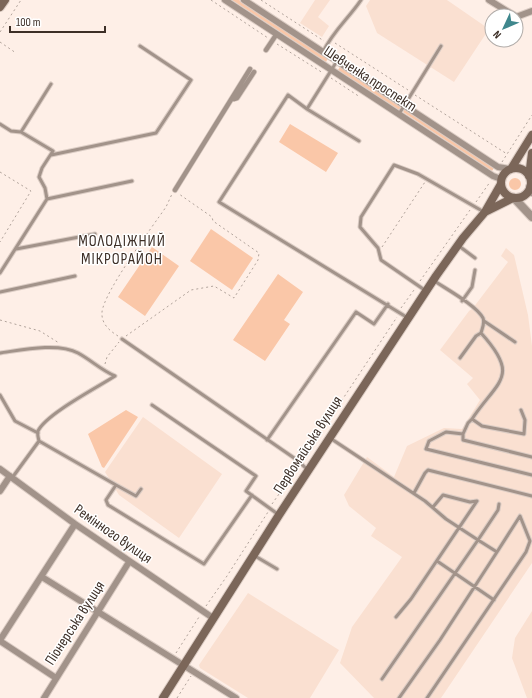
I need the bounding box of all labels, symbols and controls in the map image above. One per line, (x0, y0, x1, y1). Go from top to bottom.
scale bar (10, 8, 105, 34)
north arrow (484, 8, 524, 48)
text: 100 m (16, 15, 41, 30)
text: N (490, 28, 504, 41)
street label: Шевченка проспект (320, 42, 420, 116)
district label: МОЛОДІЖНИЙ МІКРОРАЙОН (78, 232, 166, 269)
street label: Первомайська вулиця (269, 392, 347, 498)
street label: Ремінного вулиця (70, 500, 156, 568)
street label: Піонерська вулиця (41, 577, 109, 669)

